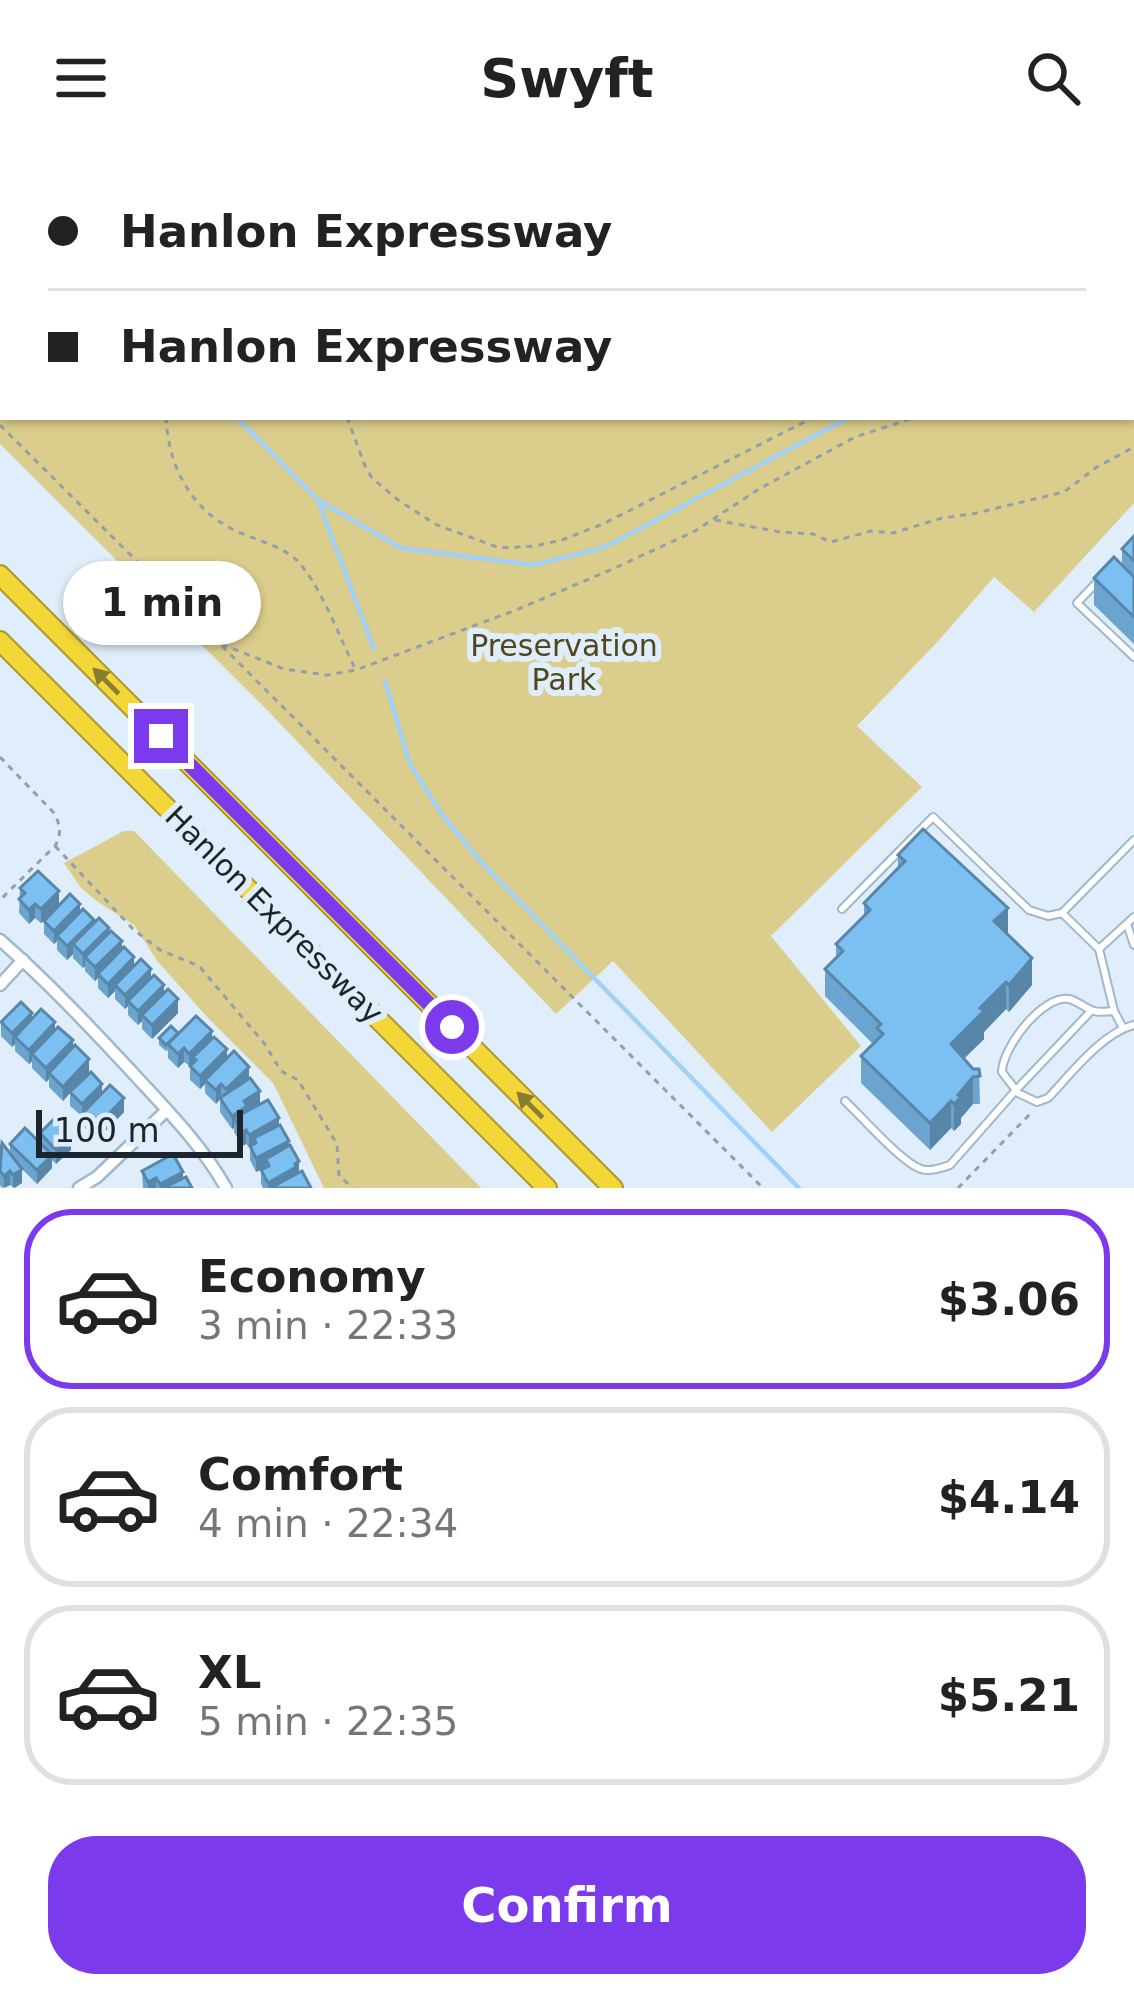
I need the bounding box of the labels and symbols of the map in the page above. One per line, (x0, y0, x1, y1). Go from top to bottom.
callout: 1 min (62, 562, 260, 646)
park label: Preservation Park (470, 628, 658, 697)
one-way arrow (92, 667, 120, 696)
route end (134, 709, 188, 763)
street label: Hanlon Expressway (158, 799, 390, 1031)
route start (425, 1000, 479, 1054)
one-way arrow (516, 1091, 544, 1119)
scale bar (36, 1104, 243, 1157)

